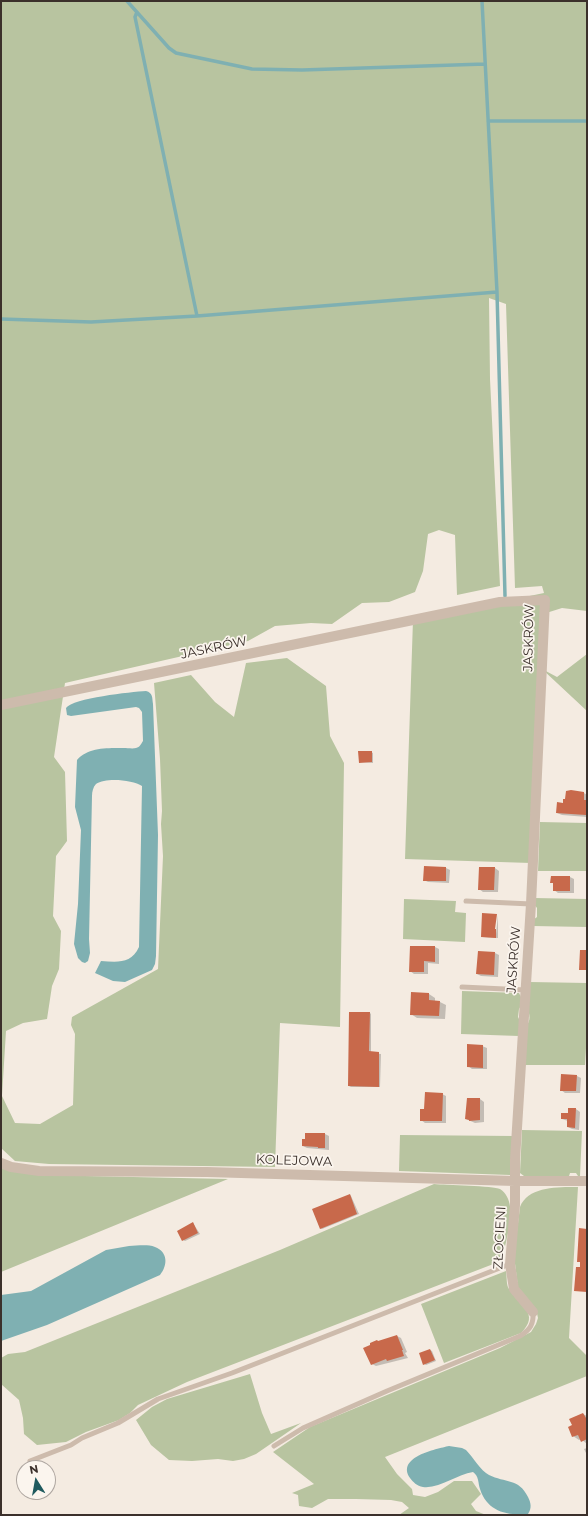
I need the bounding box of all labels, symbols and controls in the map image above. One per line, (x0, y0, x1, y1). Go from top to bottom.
street label: JASKRÓW (521, 604, 537, 672)
street label: JASKRÓW (179, 633, 249, 663)
street label: JASKRÓW (504, 926, 524, 994)
street label: KOLEJOWA (256, 1152, 332, 1170)
street label: ZŁOCIENI (491, 1206, 509, 1270)
north arrow (16, 1460, 56, 1500)
text: N (28, 1461, 40, 1477)

